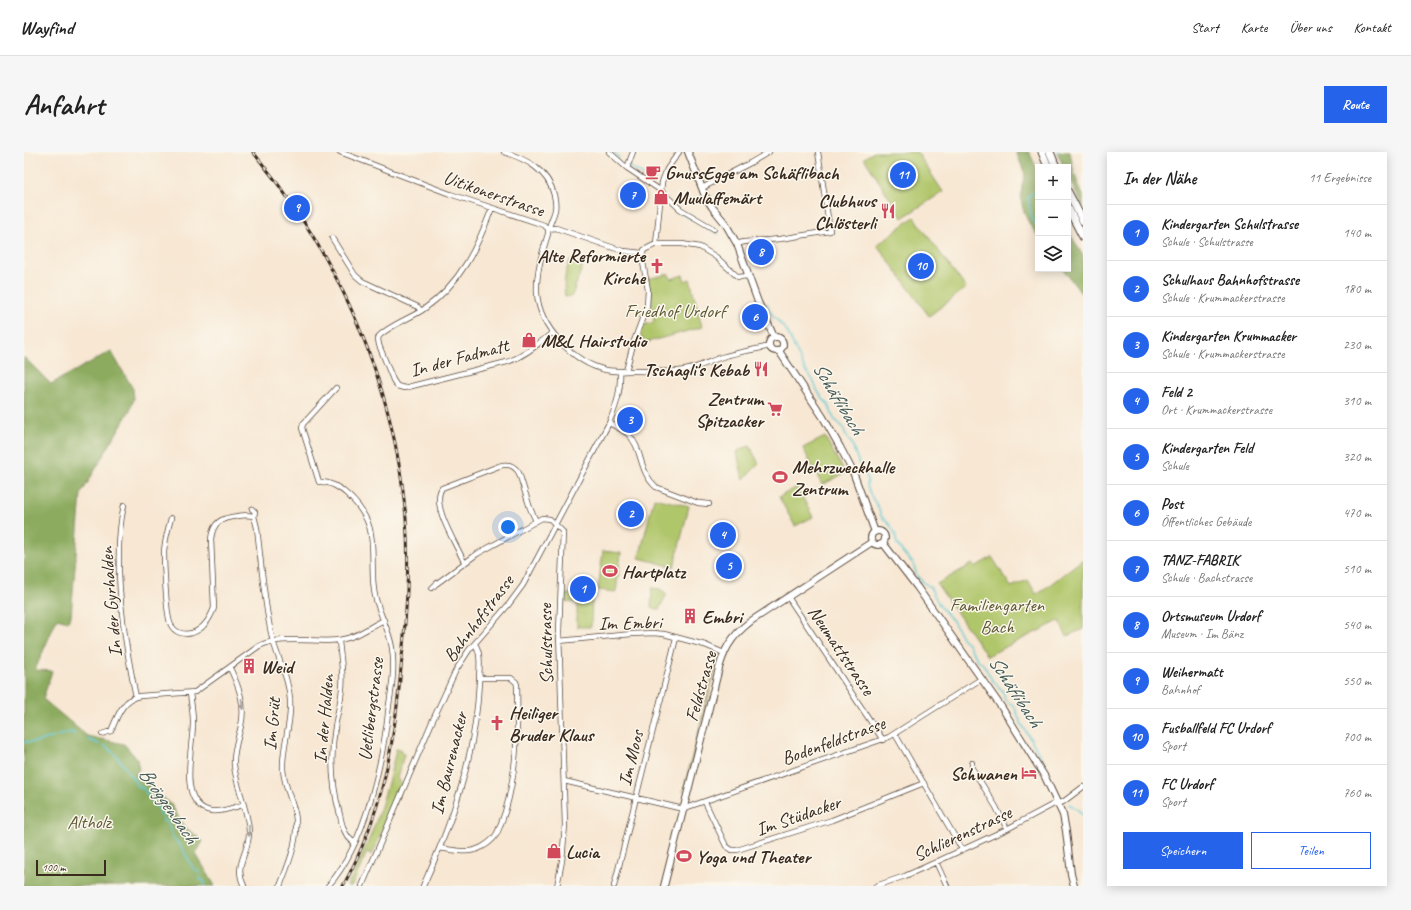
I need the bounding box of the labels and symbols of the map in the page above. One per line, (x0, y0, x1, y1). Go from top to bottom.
pin: 11 (890, 160, 916, 190)
place label: GnussEgge am Schäflibach (665, 161, 840, 185)
cafe icon: GnussEgge am Schäflibach (644, 163, 662, 181)
street label: Uitikonerstrasse (440, 166, 549, 223)
pin: 7 (620, 180, 646, 210)
place label: Muulaffemärt (673, 186, 764, 210)
shop icon: Muulaffemärt (652, 188, 670, 206)
place label: Clubhuus Chlösterli (815, 189, 878, 235)
pin: 9 (284, 193, 310, 223)
restaurant icon: Clubhuus Chlösterli (879, 202, 897, 220)
pin: 8 (748, 237, 774, 267)
place label: Alte Reformierte Kirche (538, 244, 647, 290)
pin: 10 (908, 251, 934, 281)
church icon: Alte Reformierte Kirche (648, 257, 666, 275)
park label: Friedhof Urdorf (625, 299, 730, 323)
pin: 6 (742, 302, 768, 332)
place label: M&L Hairstudio (541, 329, 649, 353)
shop icon: M&L Hairstudio (520, 331, 538, 349)
street label: In der Fadmatt (407, 333, 513, 383)
place label: Tschagli's Kebab (644, 358, 751, 382)
water label: Schäflibach (807, 358, 871, 441)
restaurant icon: Tschagli's Kebab (752, 360, 770, 378)
place label: Zentrum Spitzacker (695, 387, 765, 433)
supermarket icon: Zentrum Spitzacker (766, 400, 784, 418)
pin: 3 (617, 405, 643, 435)
place label: Mehrzweckhalle Zentrum (792, 455, 896, 501)
sports icon: Mehrzweckhalle Zentrum (771, 468, 789, 486)
pin: 2 (618, 499, 644, 529)
your location (498, 517, 518, 537)
pin: 4 (710, 520, 736, 550)
street label: In der Gyrhalden (94, 544, 128, 658)
pin: 5 (716, 551, 742, 581)
place label: Hartplatz (622, 560, 687, 584)
sports icon: Hartplatz (601, 562, 619, 580)
street label: Bahnhofstrasse (438, 569, 520, 667)
pin: 1 (570, 574, 596, 604)
park label: Familiengarten Bach (950, 593, 1045, 639)
street label: Neumattstrasse (802, 601, 881, 701)
street label: Schulstrasse (533, 602, 559, 685)
place label: Embri (702, 605, 744, 629)
building icon: Embri (681, 607, 699, 625)
street label: Im Embri (598, 610, 664, 636)
street label: Feldstrasse (680, 647, 723, 724)
water label: Schäflibach (983, 651, 1049, 733)
place label: Weid (261, 655, 296, 679)
street label: Uetlibergstrasse (353, 655, 389, 762)
building icon: Weid (240, 657, 258, 675)
street label: In der Halden (308, 672, 340, 765)
street label: Im Grüt (258, 695, 286, 751)
one-way arrow (239, 698, 245, 710)
place label: Heiliger Bruder Klaus (509, 701, 595, 747)
street label: Im Baurenacker (425, 707, 474, 817)
street label: Bodenfeldstrasse (778, 711, 890, 771)
church icon: Heiliger Bruder Klaus (488, 714, 506, 732)
street label: Im Moos (613, 727, 650, 789)
water label: Bröggenbach (133, 762, 205, 850)
place label: Schwanen (950, 762, 1017, 786)
hotel icon: Schwanen (1020, 764, 1038, 782)
street label: Im Stüdacker (753, 790, 846, 842)
street label: Schlierenstrasse (909, 800, 1017, 867)
park label: Altholz (67, 810, 113, 834)
one-way arrow (245, 825, 252, 837)
place label: Lucia (566, 840, 601, 864)
shop icon: Lucia (545, 842, 563, 860)
place label: Yoga und Theater (696, 845, 812, 869)
sports icon: Yoga und Theater (675, 847, 693, 865)
scale bar (36, 858, 106, 877)

